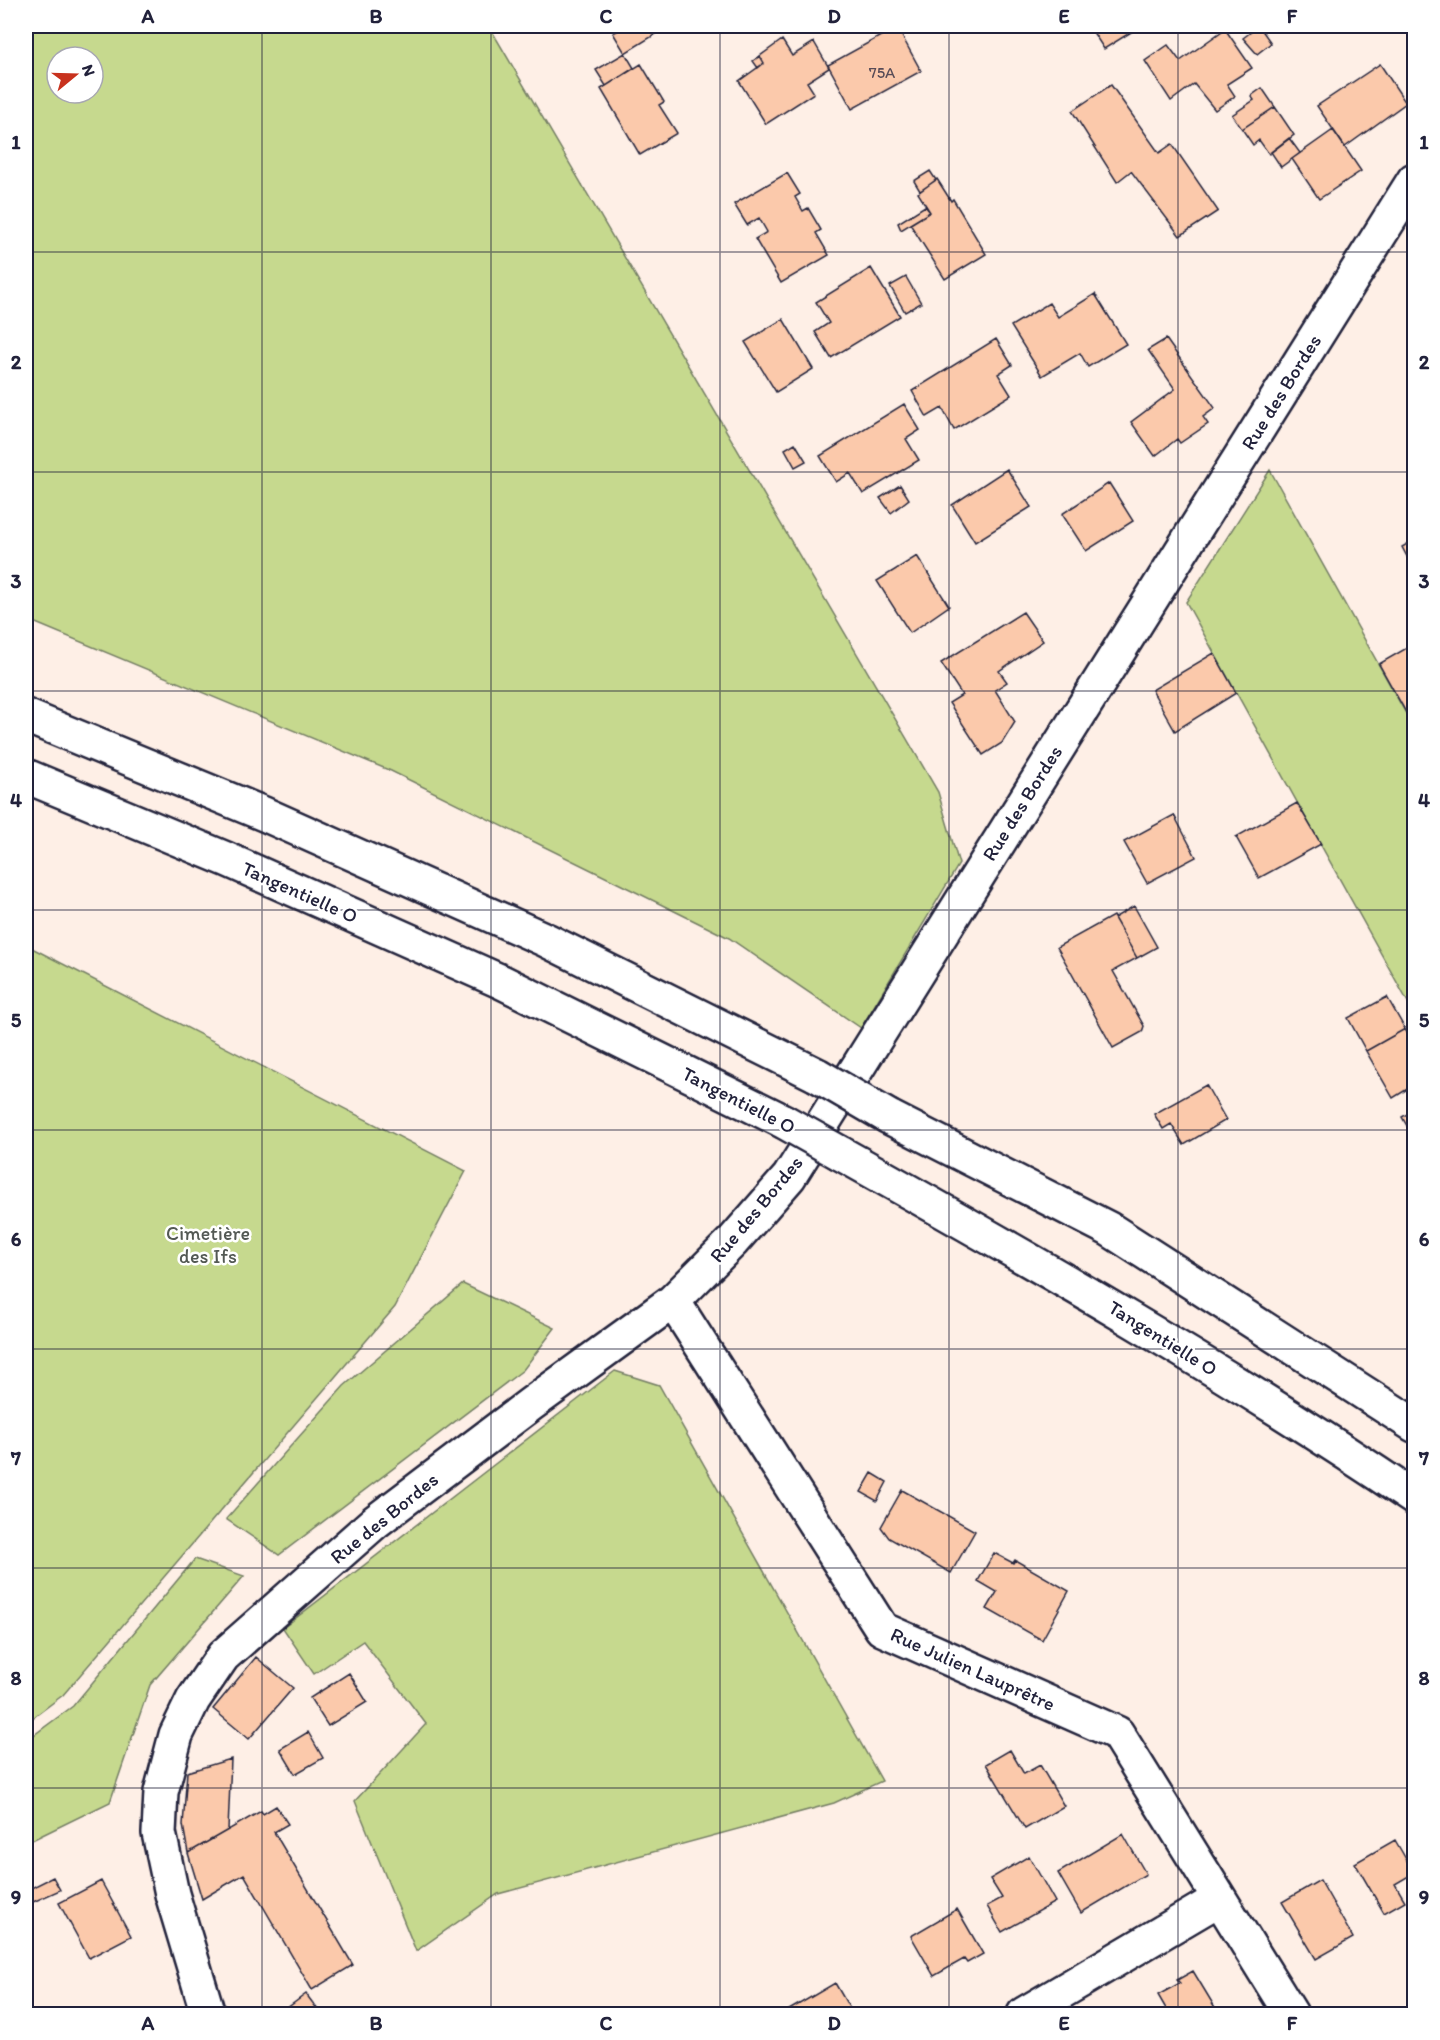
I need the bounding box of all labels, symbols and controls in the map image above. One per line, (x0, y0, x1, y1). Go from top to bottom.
text: A (141, 4, 155, 28)
text: B (370, 4, 383, 28)
text: C (600, 4, 613, 28)
text: D (827, 4, 841, 28)
text: E (1058, 4, 1070, 28)
text: F (1287, 4, 1298, 28)
north arrow (45, 45, 105, 105)
text: N (78, 62, 99, 78)
house number: 75A (869, 63, 895, 82)
text: 1 (11, 130, 21, 154)
text: 1 (1419, 130, 1429, 154)
street label: Rue des Bordes (1236, 330, 1326, 454)
text: 2 (11, 350, 22, 374)
text: 2 (1419, 350, 1430, 374)
text: 3 (11, 569, 22, 593)
text: 3 (1419, 569, 1430, 593)
street label: Rue des Bordes (977, 741, 1067, 865)
text: 4 (10, 788, 22, 812)
text: 4 (1418, 788, 1430, 812)
street label: Tangentielle O (239, 856, 361, 928)
text: 5 (11, 1008, 22, 1032)
text: 5 (1419, 1008, 1430, 1032)
street label: Tangentielle O (678, 1061, 800, 1139)
street label: Rue des Bordes (704, 1151, 808, 1267)
park label: Cimetière des Ifs (166, 1221, 250, 1268)
text: 6 (11, 1227, 22, 1251)
text: 6 (1419, 1227, 1430, 1251)
street label: Tangentielle O (1104, 1295, 1222, 1381)
text: 7 (10, 1446, 21, 1470)
text: 7 (1418, 1446, 1429, 1470)
street label: Rue des Bordes (325, 1467, 443, 1569)
street label: Rue Julien Lauprêtre (887, 1622, 1059, 1716)
text: 8 (11, 1666, 22, 1690)
text: 8 (1419, 1666, 1430, 1690)
text: 9 (11, 1885, 21, 1909)
text: 9 (1419, 1885, 1429, 1909)
text: A (141, 2011, 155, 2035)
text: B (370, 2011, 383, 2035)
text: C (600, 2011, 613, 2035)
text: D (827, 2011, 841, 2035)
text: E (1058, 2011, 1070, 2035)
text: F (1287, 2011, 1298, 2035)

